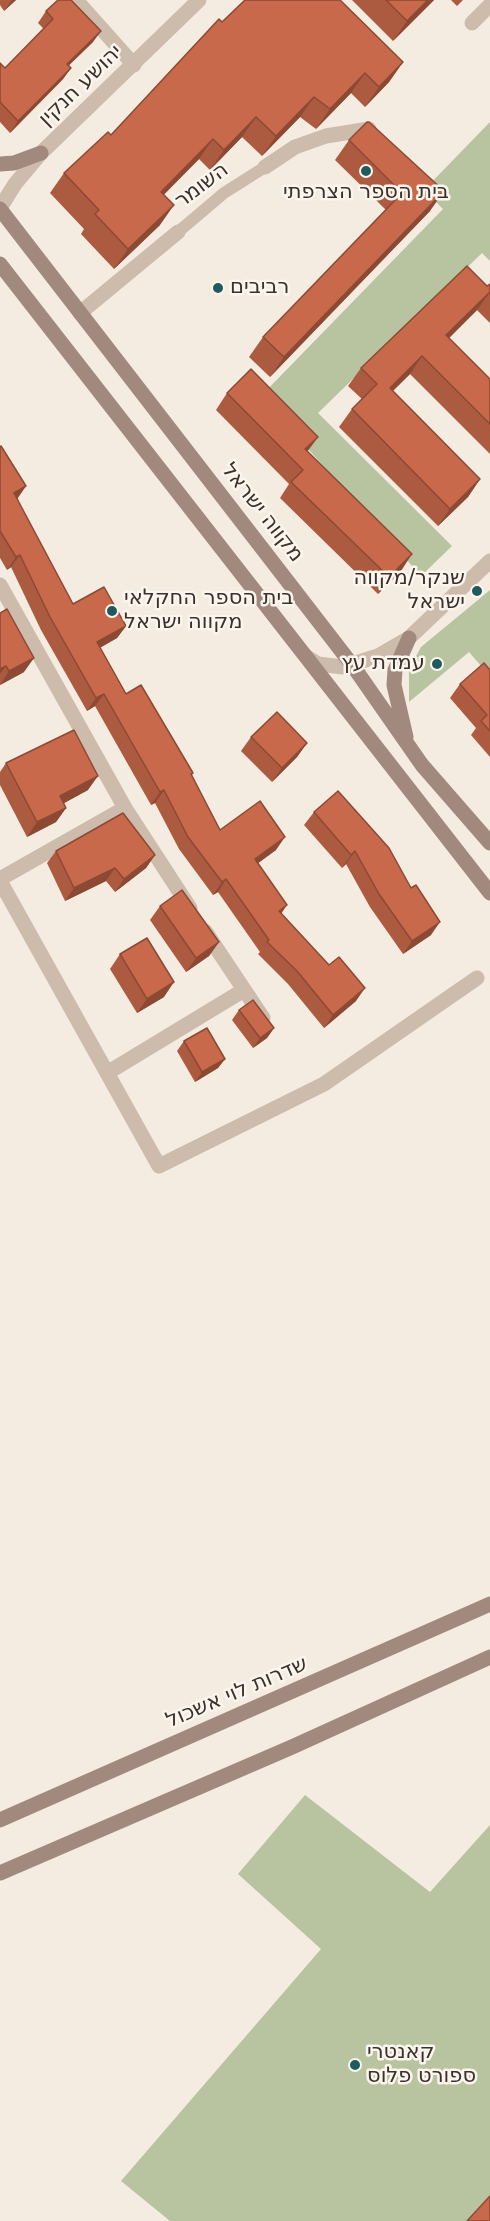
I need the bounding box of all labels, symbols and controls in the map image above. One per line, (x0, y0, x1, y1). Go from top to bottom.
street label: יהושע חנקין (34, 40, 128, 132)
street label: השומר (170, 158, 234, 214)
marker: בית הספר הצרפתי (359, 164, 373, 178)
place label: בית הספר הצרפתי (283, 180, 449, 206)
place label: רביבים (230, 275, 289, 301)
marker: רביבים (211, 281, 225, 295)
street label: מקווה ישראל (216, 459, 308, 567)
place label: שנקר/מקווה ישראל (354, 566, 465, 616)
marker: שנקר/מקווה ישראל (470, 584, 484, 598)
place label: בית הספר החקלאי מקווה ישראל (124, 586, 293, 636)
marker: בית הספר החקלאי מקווה ישראל (105, 604, 119, 618)
place label: עמדת עץ (341, 651, 425, 677)
marker: עמדת עץ (430, 657, 444, 671)
street label: שדרות לוי אשכול (163, 1652, 311, 1734)
place label: קאנטרי ספורט פלוס (367, 2040, 476, 2090)
marker: קאנטרי ספורט פלוס (348, 2058, 362, 2072)

